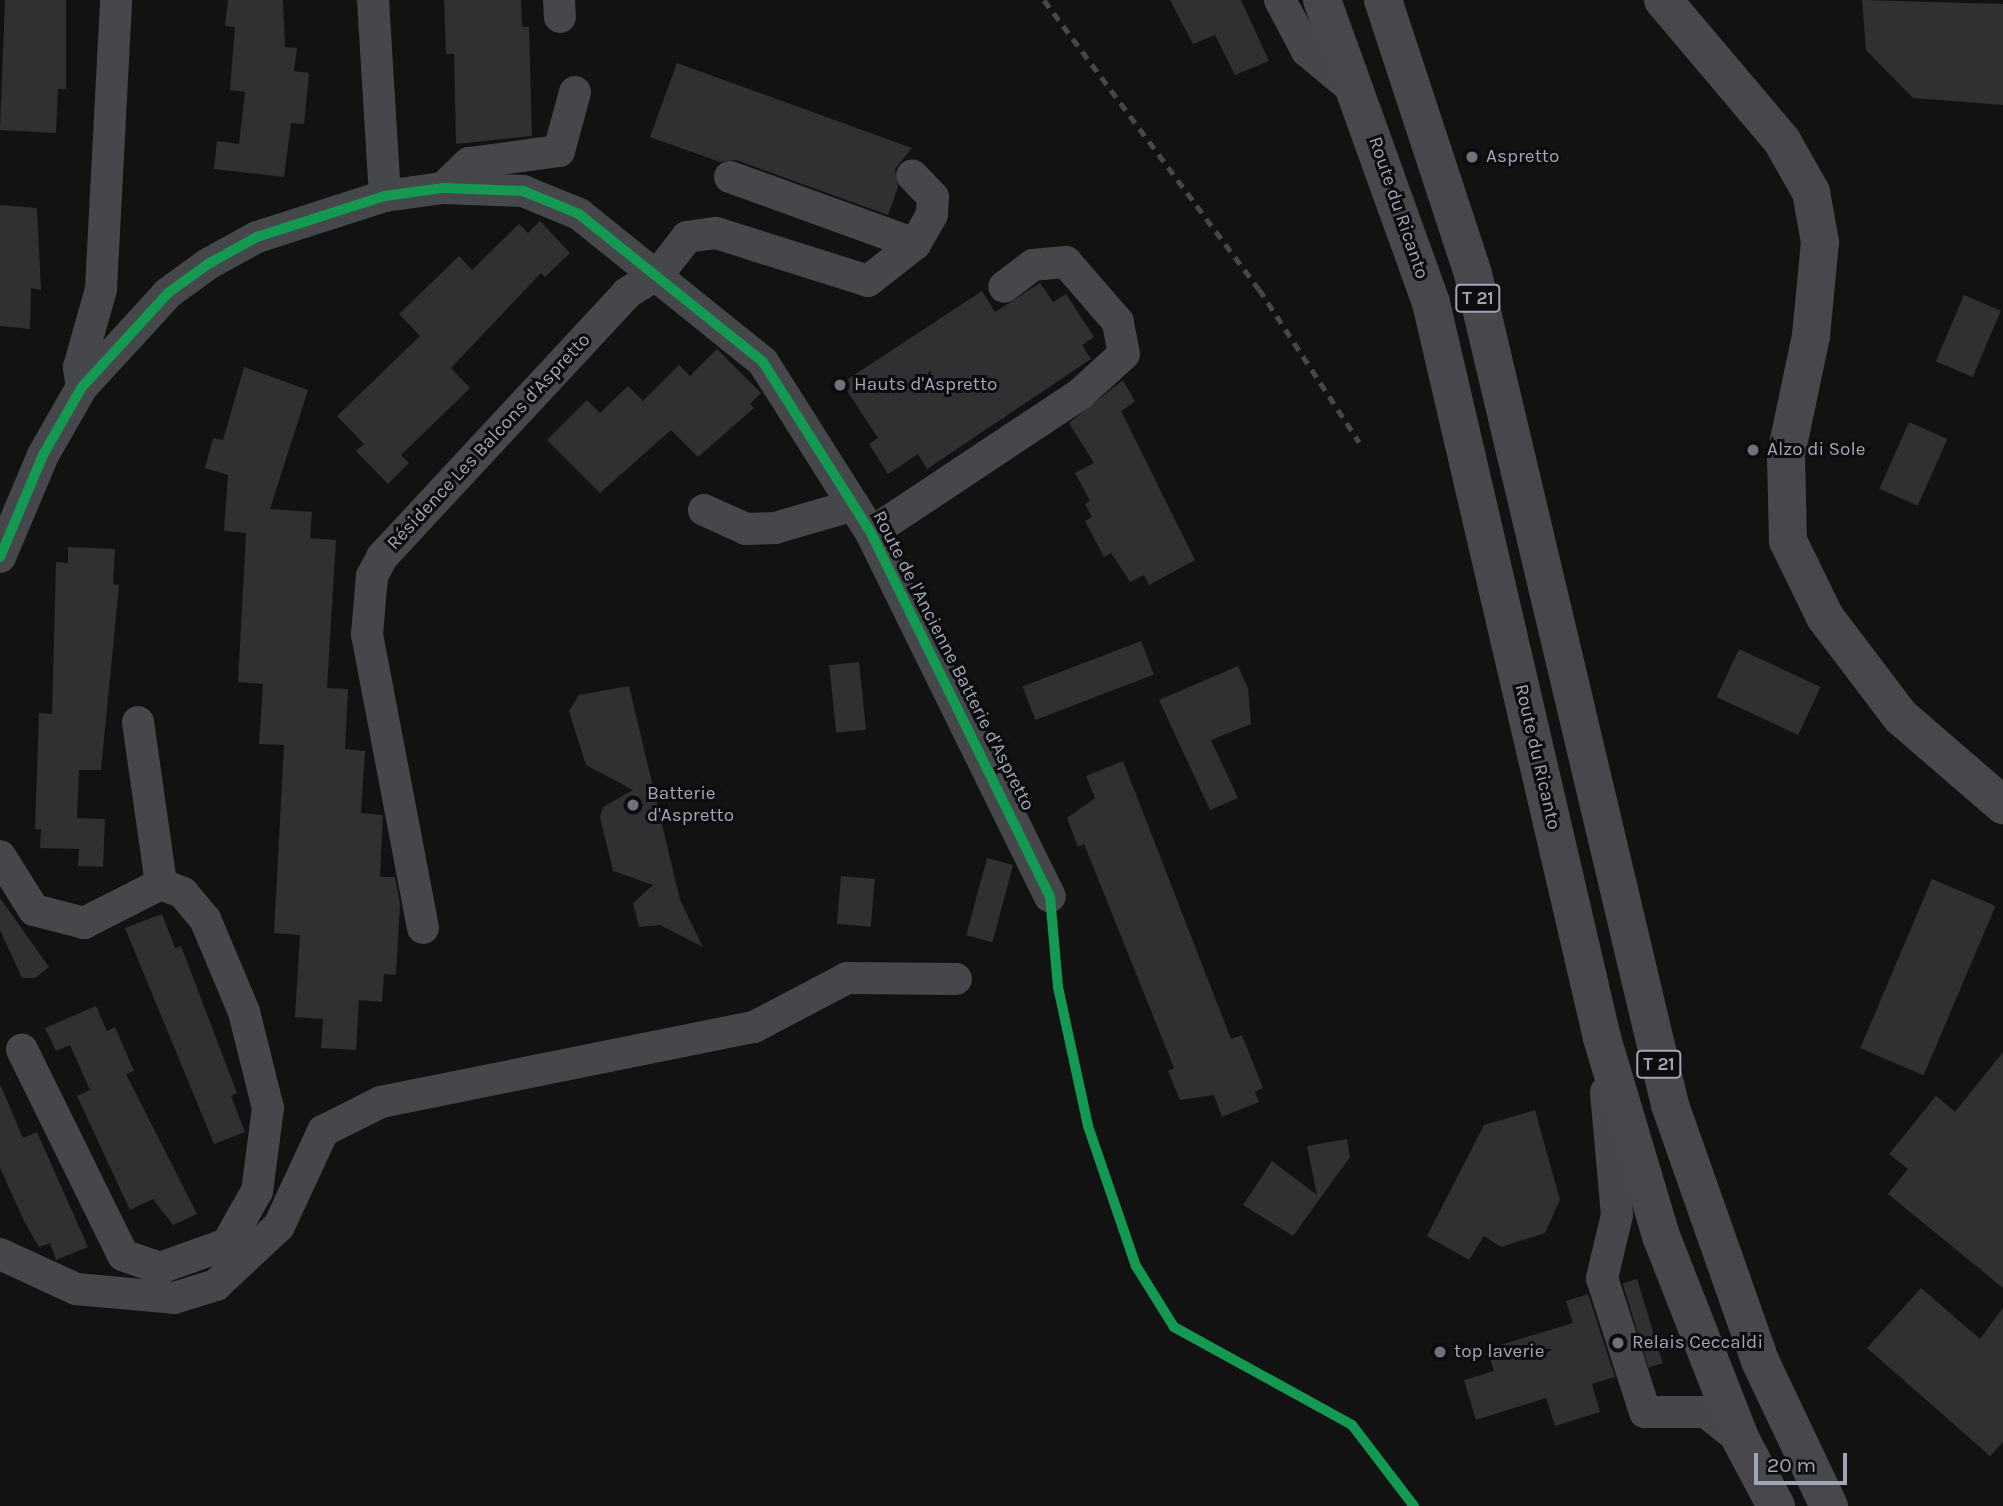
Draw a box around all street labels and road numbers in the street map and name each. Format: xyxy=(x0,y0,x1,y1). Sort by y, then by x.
street label: Route du Ricanto xyxy=(1363,134,1433,282)
road number: T 21 xyxy=(1455,284,1501,312)
street label: Résidence Les Balcons d'Aspretto xyxy=(383,329,595,555)
street label: Route de l'Ancienne Batterie d'Aspretto xyxy=(867,507,1039,815)
street label: Route du Ricanto xyxy=(1509,682,1565,832)
road number: T 21 xyxy=(1636,1050,1682,1078)

